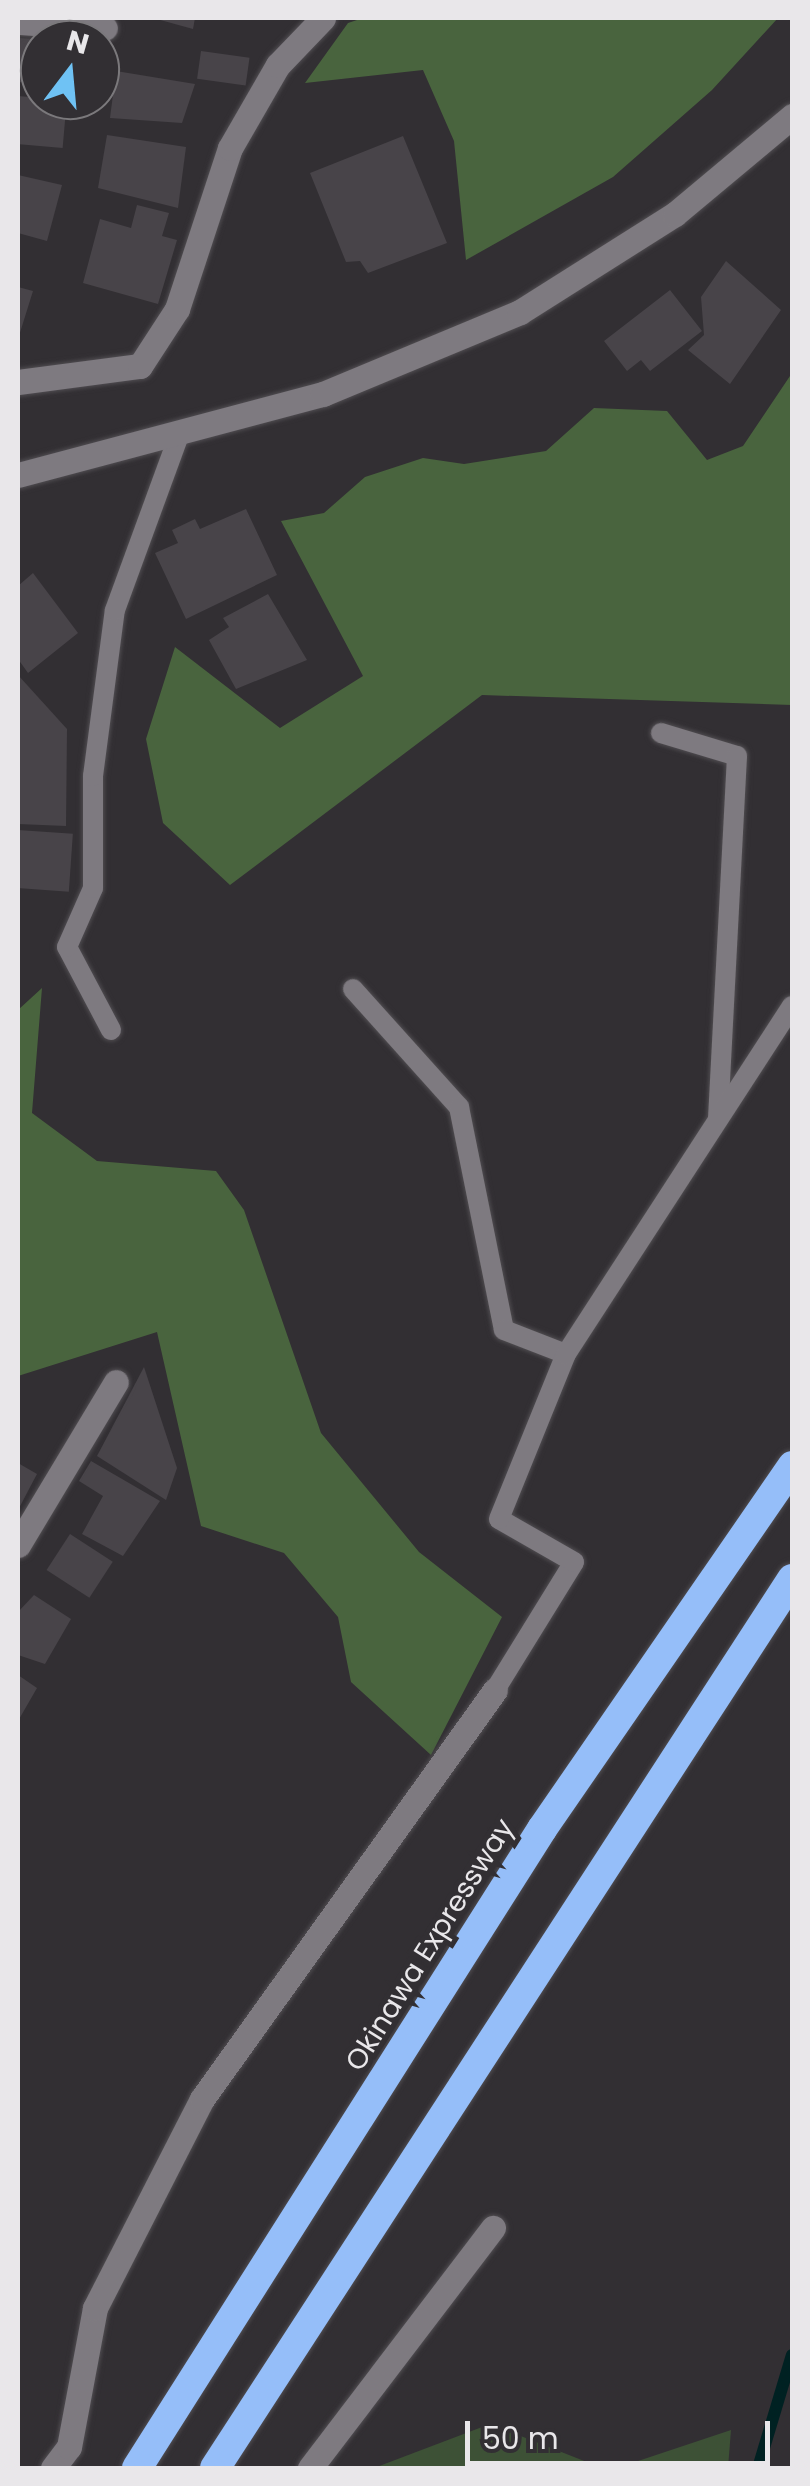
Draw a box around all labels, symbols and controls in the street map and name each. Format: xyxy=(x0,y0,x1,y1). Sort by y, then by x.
north arrow xyxy=(20,20,120,120)
text: N xyxy=(62,21,93,64)
street label: Okinawa Expressway xyxy=(339,1813,521,2077)
scale bar xyxy=(470,2401,775,2463)
text: 50 m xyxy=(482,2417,559,2460)

